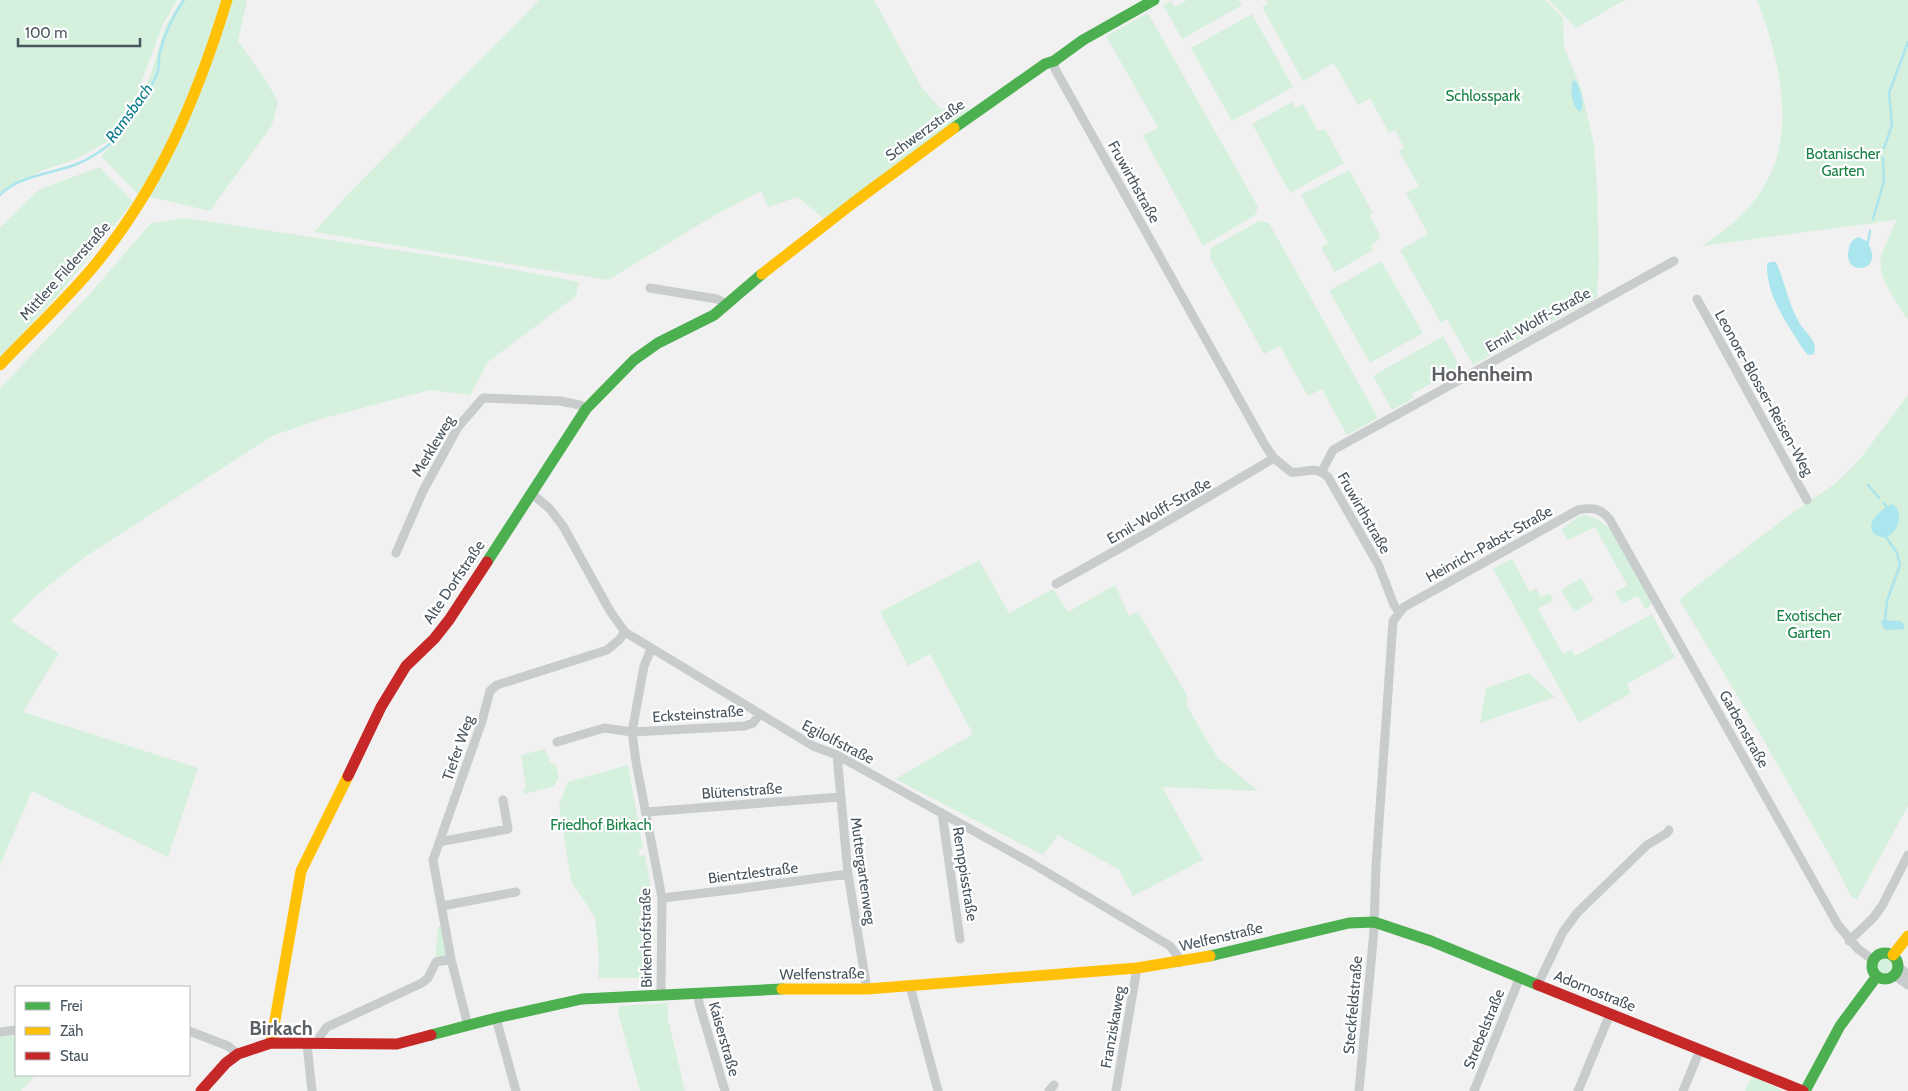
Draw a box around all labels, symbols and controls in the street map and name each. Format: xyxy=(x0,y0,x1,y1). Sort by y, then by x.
scale bar xyxy=(18,15,140,47)
text: 100 m xyxy=(25,24,67,42)
water label: Ramsbach xyxy=(101,80,157,146)
park label: Schlosspark xyxy=(1446,87,1521,105)
street label: Schwerzstraße xyxy=(882,95,968,165)
street label: Fruwirthstraße xyxy=(1104,138,1164,226)
park label: Botanischer Garten xyxy=(1806,145,1880,180)
street label: Mittlere Filderstraße xyxy=(16,218,114,324)
street label: Emil-Wolff-Straße xyxy=(1482,284,1594,356)
street label: Leonore-Blosser-Reisen-Weg xyxy=(1711,307,1817,480)
district label: Hohenheim xyxy=(1431,362,1533,386)
street label: Merkleweg xyxy=(408,412,459,480)
street label: Fruwirthstraße xyxy=(1333,469,1395,557)
street label: Emil-Wolff-Straße xyxy=(1104,474,1214,548)
street label: Heinrich-Pabst-Straße xyxy=(1423,502,1556,586)
street label: Alte Dorfstraße xyxy=(419,537,489,627)
park label: Exotischer Garten xyxy=(1776,607,1842,642)
street label: Garbenstraße xyxy=(1715,687,1773,771)
street label: Ecksteinstraße xyxy=(652,702,745,726)
street label: Tiefer Weg xyxy=(438,712,478,783)
street label: Egilolfstraße xyxy=(799,716,877,768)
street label: Blütenstraße xyxy=(701,779,783,803)
park label: Friedhof Birkach xyxy=(550,816,652,834)
street label: Muttergartenweg xyxy=(847,816,880,927)
street label: Remppisstraße xyxy=(949,826,981,923)
street label: Bientzlestraße xyxy=(707,859,799,887)
street label: Birkenhofstraße xyxy=(636,888,656,988)
street label: Welfenstraße xyxy=(1178,919,1265,955)
street label: Steckfeldstraße xyxy=(1340,955,1366,1055)
street label: Welfenstraße xyxy=(779,964,865,984)
street label: Adornostraße xyxy=(1552,966,1639,1016)
street label: Franziskaweg xyxy=(1097,984,1129,1070)
legend xyxy=(15,986,190,1076)
street label: Strebelstraße xyxy=(1460,986,1508,1072)
text: Frei xyxy=(60,997,83,1015)
street label: Kaiserstraße xyxy=(705,1000,743,1079)
district label: Birkach xyxy=(249,1016,313,1040)
text: Zäh xyxy=(60,1022,83,1040)
text: Stau xyxy=(60,1047,89,1065)

